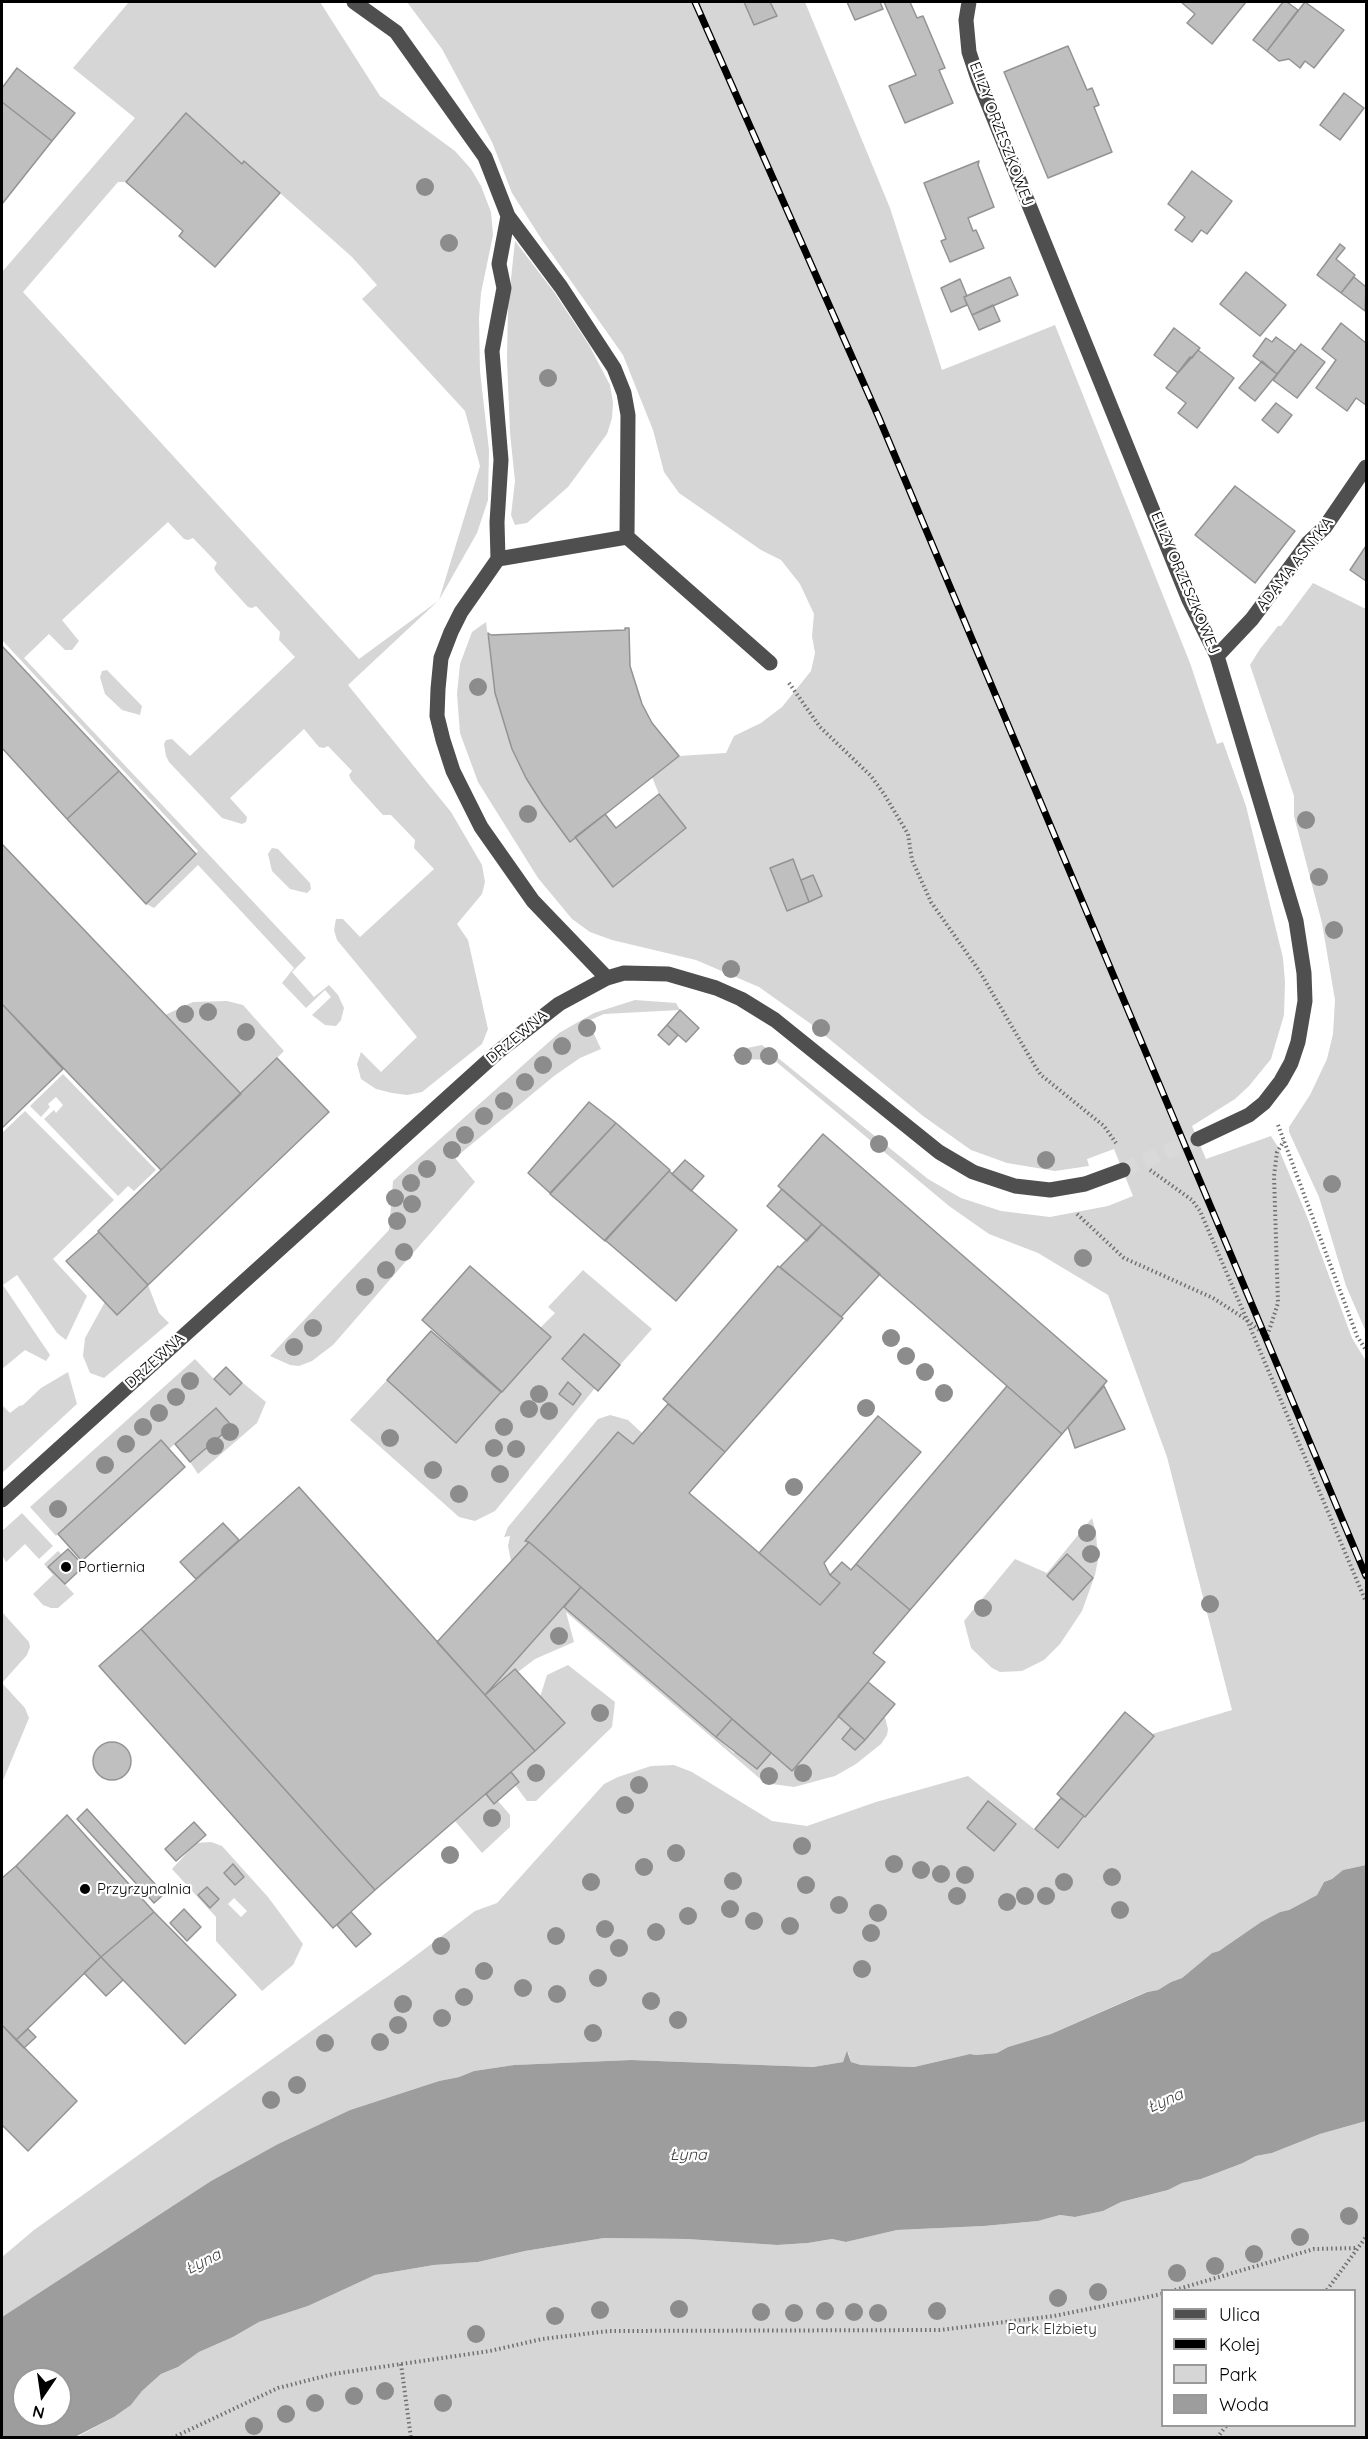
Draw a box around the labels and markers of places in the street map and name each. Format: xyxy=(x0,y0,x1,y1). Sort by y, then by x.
place label: Portiernia xyxy=(78,1558,145,1576)
marker: Portiernia xyxy=(59,1560,73,1574)
place label: Przyrzynalnia xyxy=(97,1880,191,1898)
marker: Przyrzynalnia xyxy=(78,1882,92,1896)

